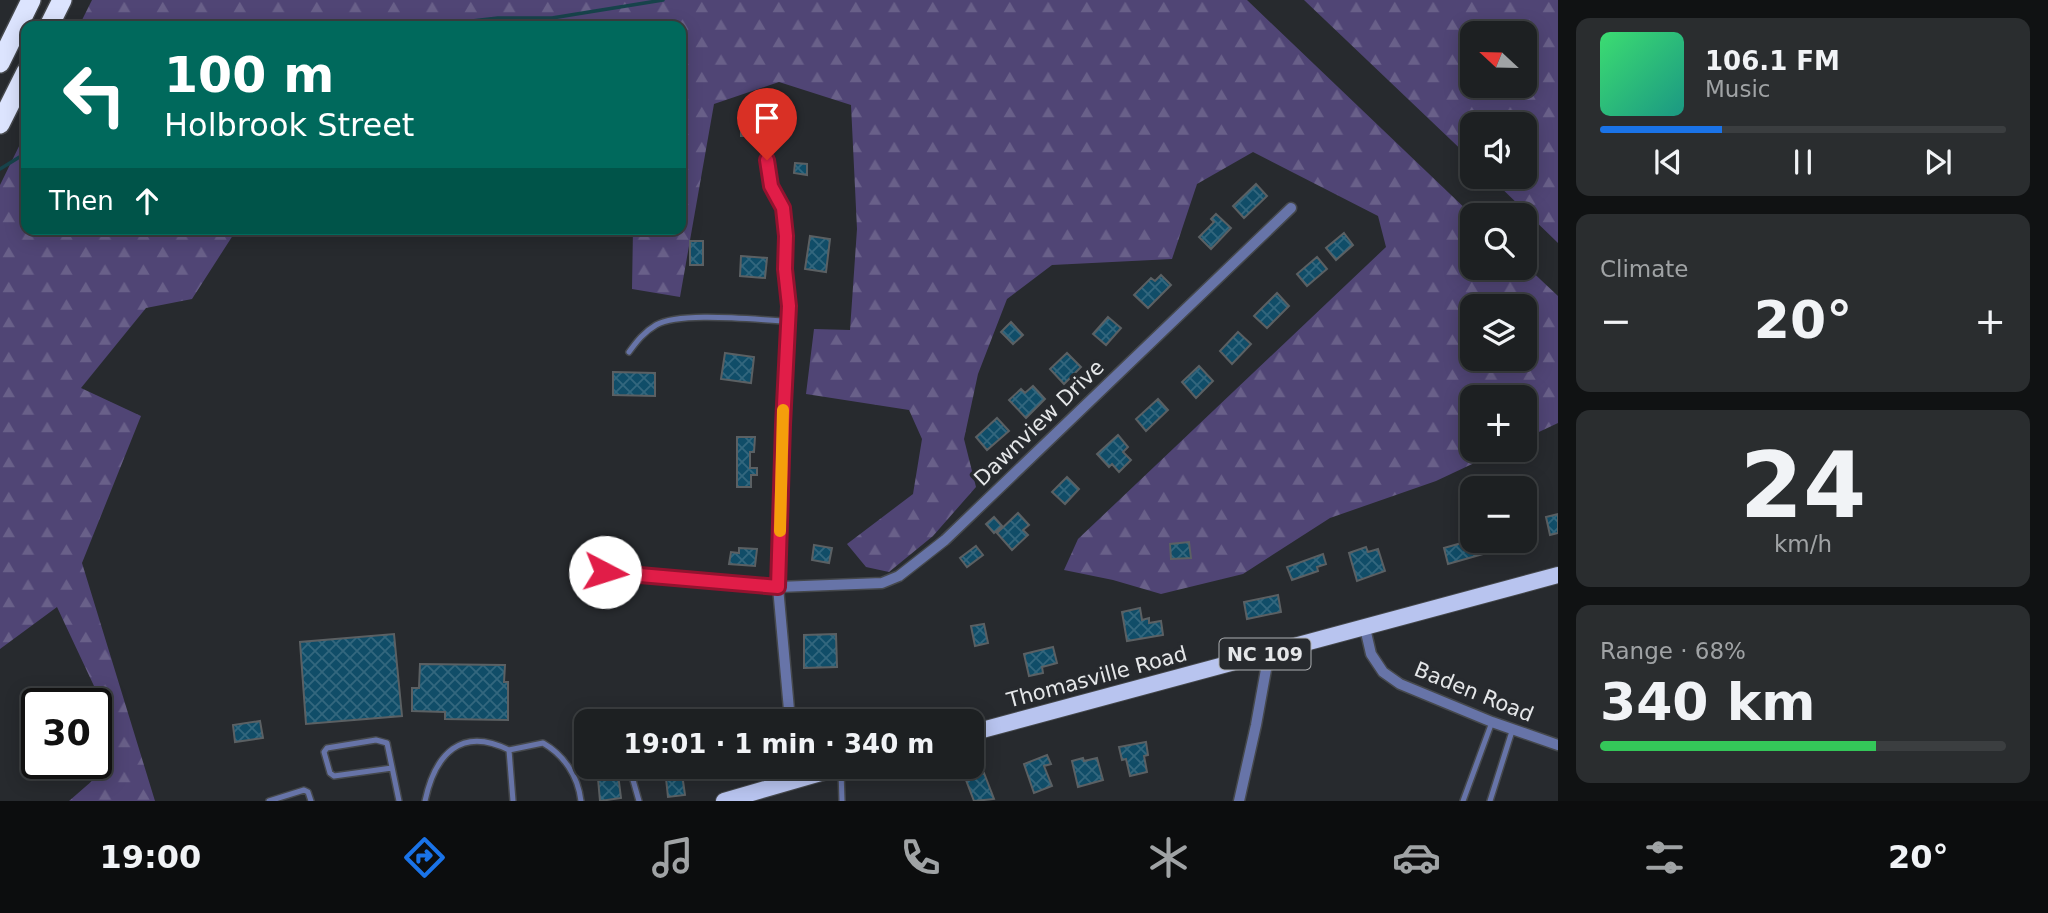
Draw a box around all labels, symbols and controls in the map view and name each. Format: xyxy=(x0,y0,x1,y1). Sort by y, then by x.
north arrow xyxy=(1460,21,1536,98)
map controls xyxy=(1460,21,1537,553)
text: 106.1 FM xyxy=(1705,46,1840,76)
text: 100 m xyxy=(164,47,334,104)
icon: left xyxy=(49,49,140,140)
text: Music xyxy=(1705,76,1770,102)
pin xyxy=(737,88,797,160)
icon: arrive xyxy=(748,99,786,137)
text: Holbrook Street xyxy=(164,106,414,144)
button: sound xyxy=(1460,112,1537,189)
icon: previous xyxy=(1649,143,1687,181)
icon: pause xyxy=(1784,143,1822,181)
icon: next xyxy=(1919,143,1957,181)
icon: ahead xyxy=(128,182,166,220)
text: Then xyxy=(49,186,114,216)
button: search xyxy=(1460,203,1537,280)
text: Climate xyxy=(1600,256,1689,282)
text: 20° xyxy=(1754,290,1852,350)
button: layers xyxy=(1460,294,1537,371)
text: − xyxy=(1600,299,1632,343)
text: + xyxy=(1974,299,2006,343)
street label: Dawnview Drive xyxy=(969,355,1109,491)
button: + xyxy=(1460,385,1537,462)
text: 24 xyxy=(1740,433,1866,538)
button: − xyxy=(1460,476,1537,553)
text: km/h xyxy=(1774,531,1832,557)
position arrow xyxy=(568,535,642,609)
road number: NC 109 xyxy=(1220,638,1310,670)
text: Range · 68% xyxy=(1600,638,1746,664)
street label: Thomasville Road xyxy=(1003,641,1190,713)
street label: Baden Road xyxy=(1411,657,1537,727)
text: 340 km xyxy=(1600,672,1815,732)
speed limit sign: 30 xyxy=(21,688,112,779)
text: 19:01 · 1 min · 340 m xyxy=(624,729,934,759)
icon: directions xyxy=(400,833,449,882)
icon: music xyxy=(648,833,697,882)
icon: phone xyxy=(896,833,945,882)
icon: climate xyxy=(1144,833,1193,882)
icon: car xyxy=(1392,833,1441,882)
icon: filters xyxy=(1640,833,1689,882)
text: 19:00 xyxy=(99,838,201,876)
text: 20° xyxy=(1888,838,1948,876)

